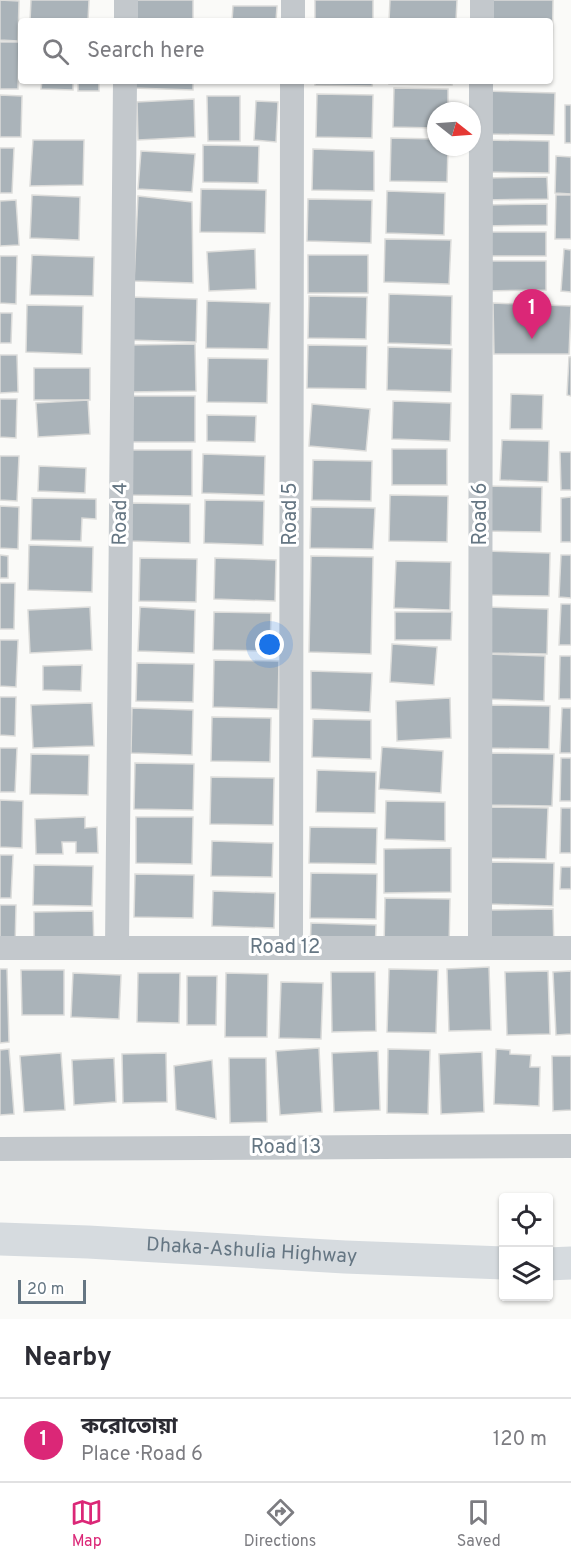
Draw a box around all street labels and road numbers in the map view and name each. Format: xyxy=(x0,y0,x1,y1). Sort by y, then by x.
street label: Road 4 xyxy=(107,482,135,546)
street label: Road 5 xyxy=(278,482,304,546)
street label: Road 6 xyxy=(468,483,494,545)
street label: Road 12 xyxy=(250,935,320,961)
street label: Road 13 xyxy=(251,1135,321,1161)
street label: Dhaka-Ashulia Highway xyxy=(145,1232,358,1270)

